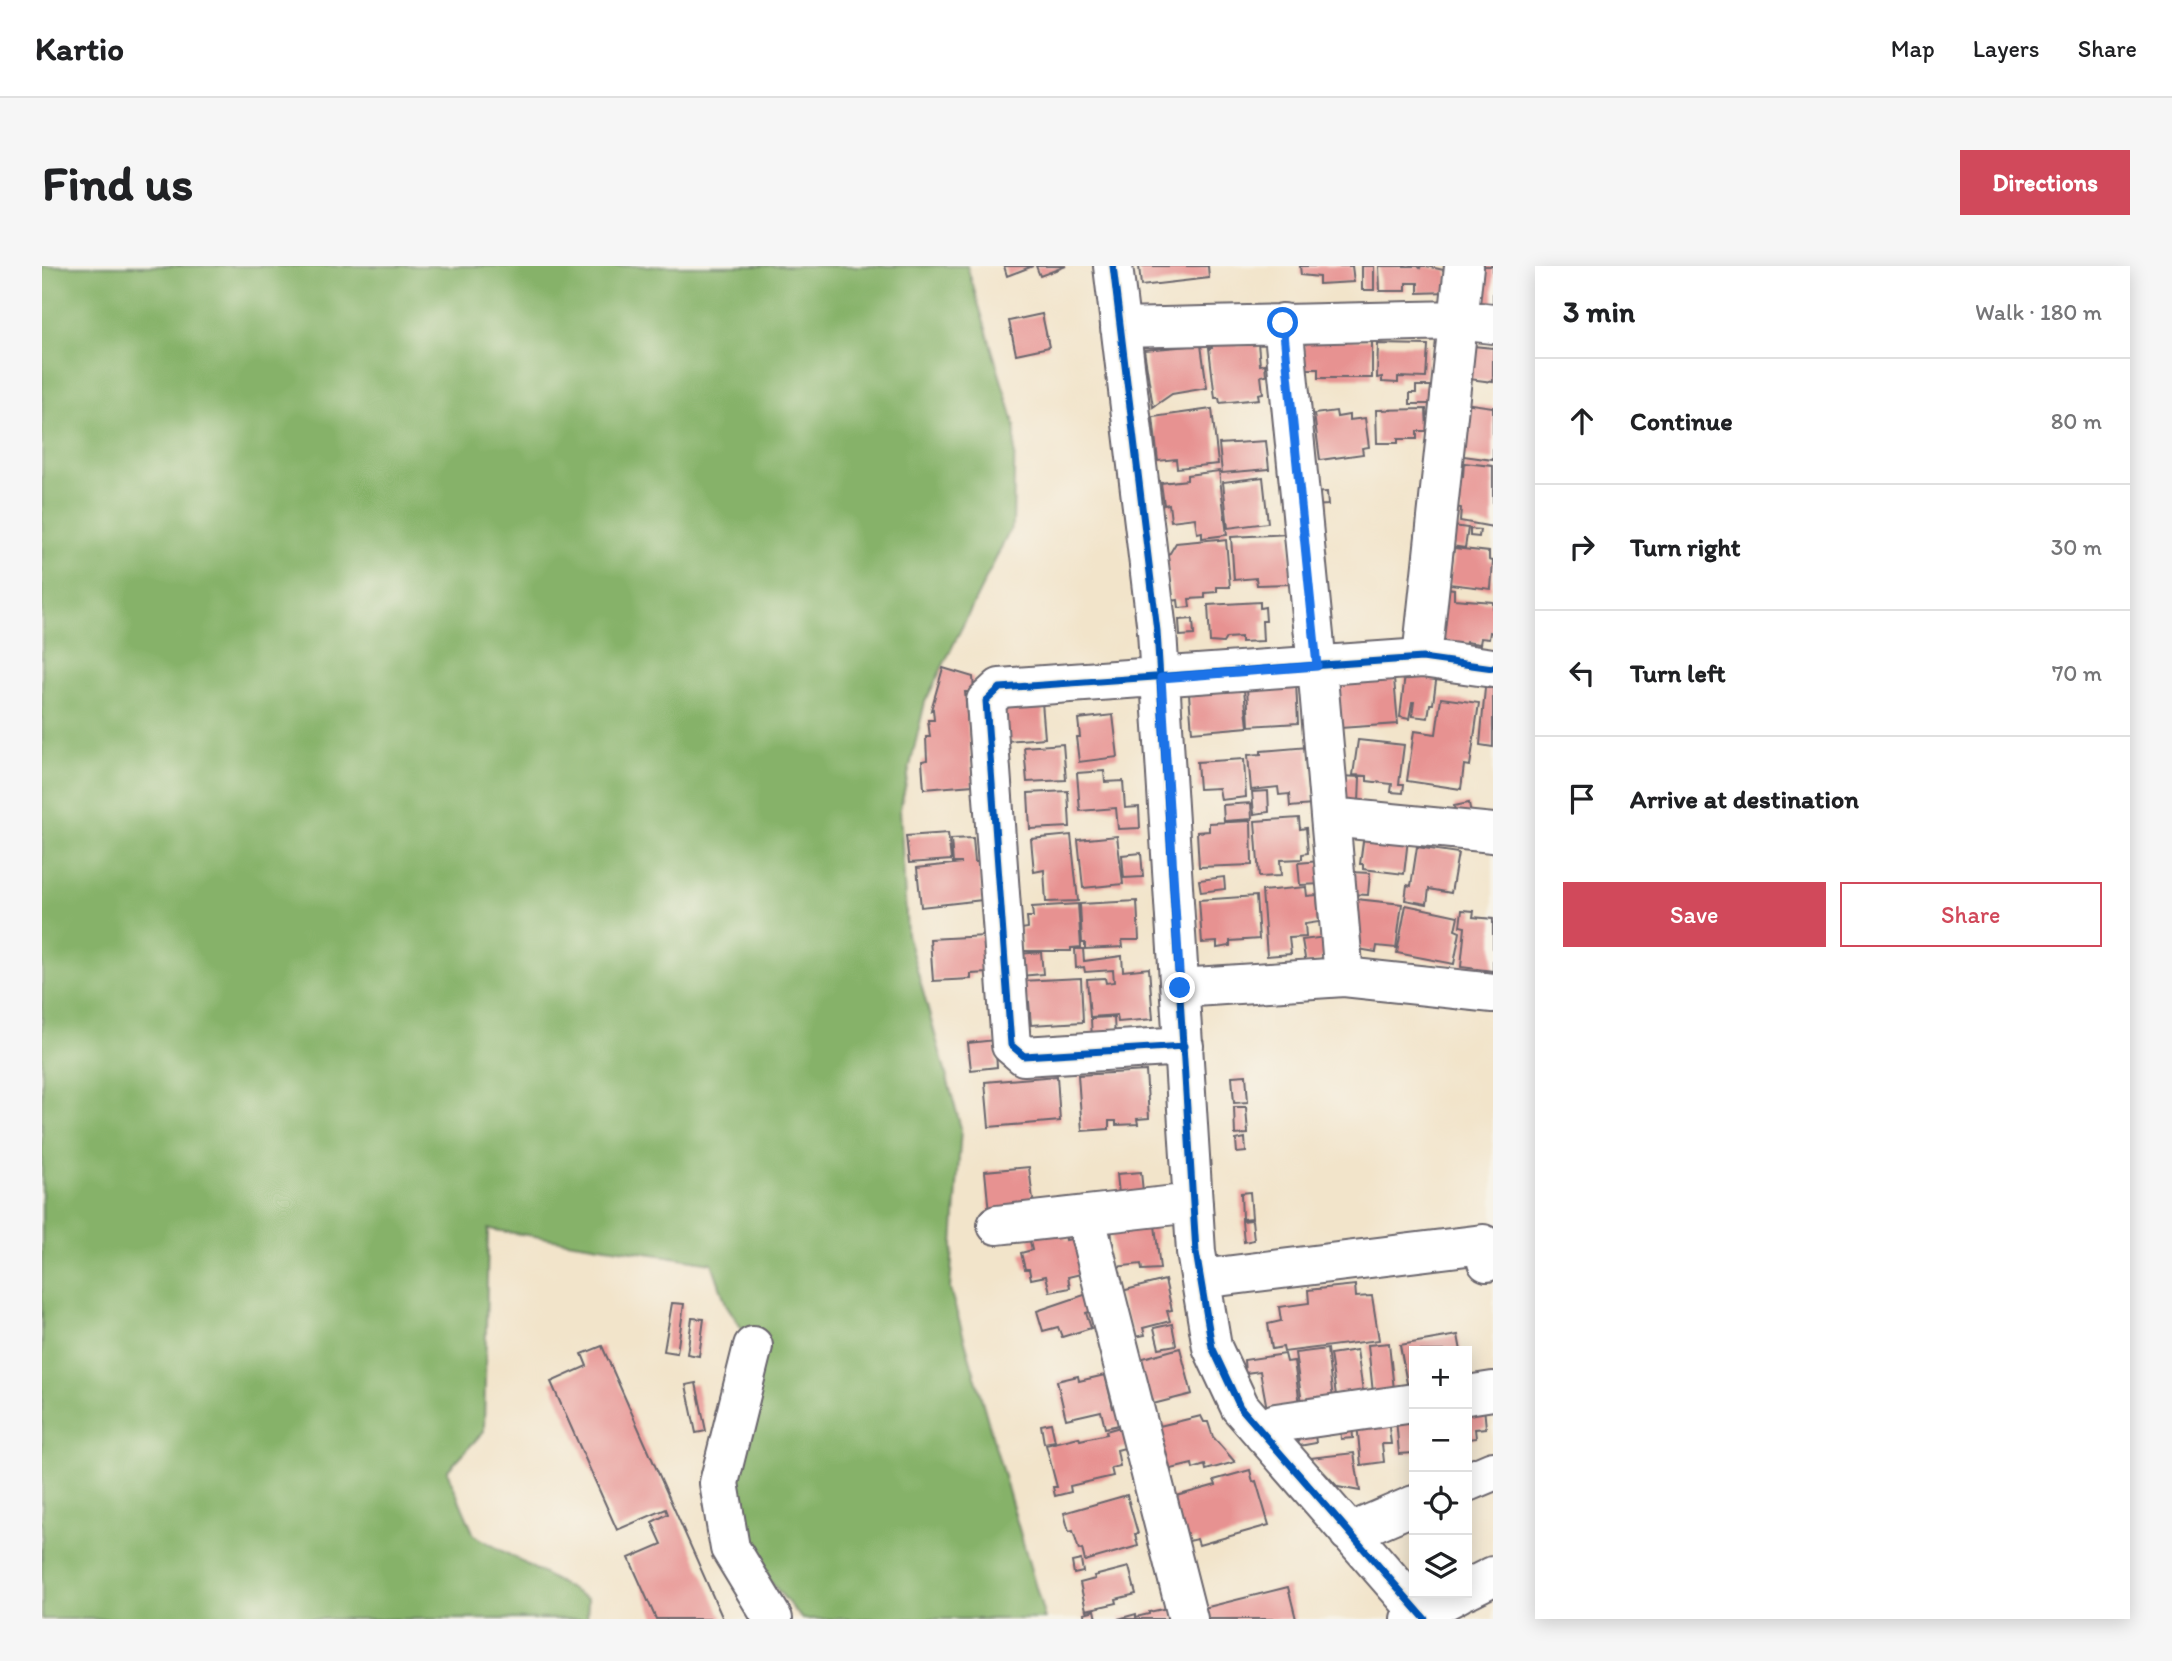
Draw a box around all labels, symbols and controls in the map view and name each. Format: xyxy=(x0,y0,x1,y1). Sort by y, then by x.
text: Kartio xyxy=(35,29,124,68)
text: Map xyxy=(1891,34,1935,63)
text: Layers xyxy=(1973,34,2040,63)
text: Share xyxy=(2078,34,2137,63)
button: Directions xyxy=(1960,150,2130,215)
text: Find us xyxy=(42,153,193,212)
text: 3 min xyxy=(1563,293,1635,330)
text: Walk · 180 m xyxy=(1975,298,2102,326)
route start xyxy=(1267,307,1298,338)
icon: ahead xyxy=(1563,402,1601,440)
text: Continue xyxy=(1630,405,1733,437)
text: 80 m xyxy=(2051,407,2102,435)
icon: right xyxy=(1563,528,1601,566)
text: Turn right xyxy=(1630,531,1741,563)
text: 30 m xyxy=(2051,533,2102,561)
icon: left xyxy=(1563,654,1601,692)
text: Turn left xyxy=(1630,657,1726,689)
text: 70 m xyxy=(2052,659,2102,687)
icon: arrive xyxy=(1563,780,1601,818)
text: Arrive at destination xyxy=(1630,783,1859,815)
button: Save xyxy=(1563,882,1826,947)
button: Share xyxy=(1840,882,2102,947)
route end xyxy=(1164,972,1195,1003)
map controls xyxy=(1409,1346,1472,1598)
button: + xyxy=(1409,1346,1472,1409)
button: − xyxy=(1409,1409,1472,1472)
button: locate xyxy=(1409,1472,1472,1535)
button: layers xyxy=(1409,1535,1472,1598)

